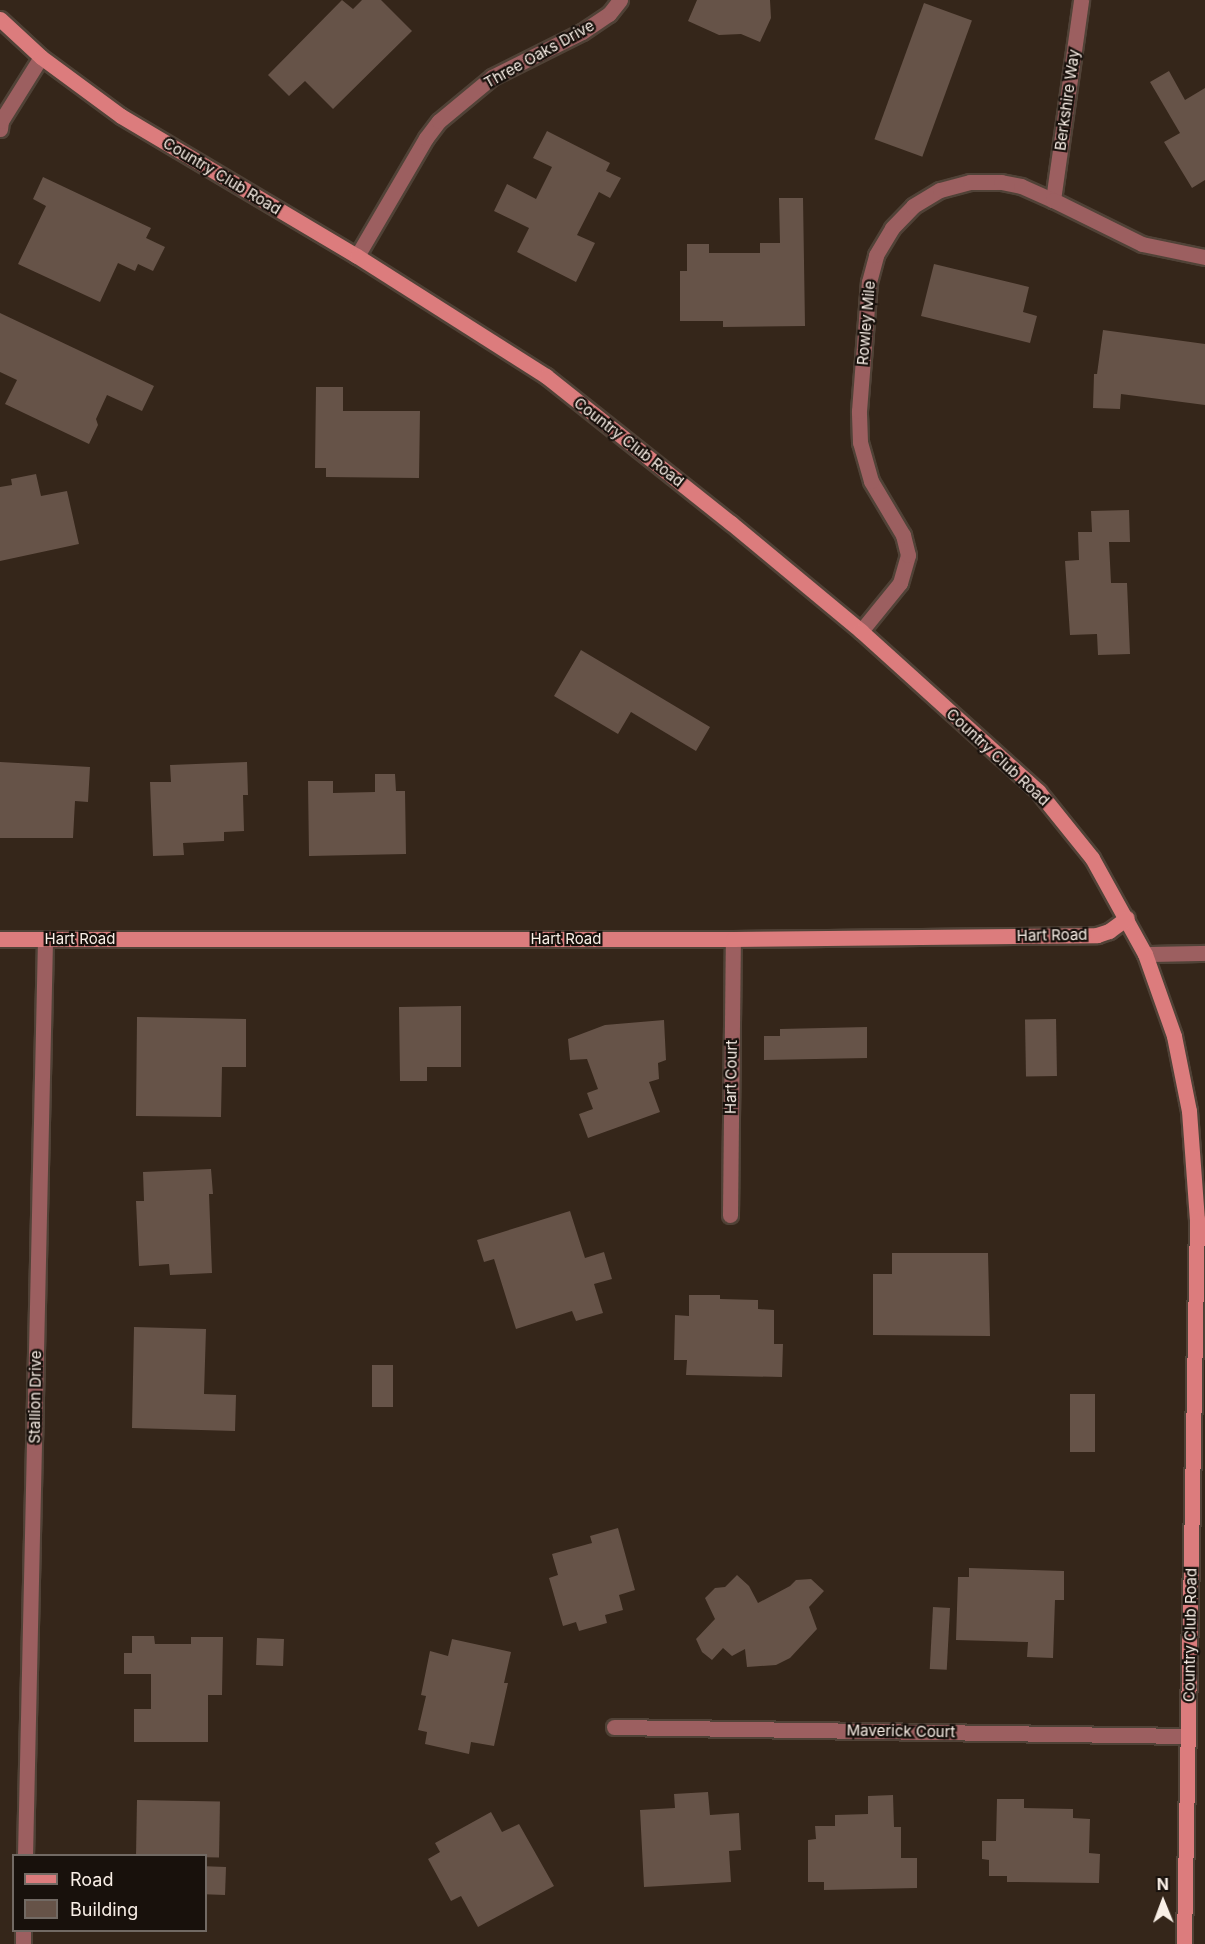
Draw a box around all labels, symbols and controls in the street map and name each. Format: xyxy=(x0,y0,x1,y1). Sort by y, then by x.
street label: Three Oaks Drive xyxy=(481,16,597,92)
street label: Berkshire Way xyxy=(1051,48,1083,152)
street label: Country Club Road xyxy=(160,134,284,218)
street label: Rowley Mile xyxy=(853,280,879,366)
street label: Country Club Road xyxy=(571,394,687,490)
street label: Country Club Road xyxy=(943,705,1053,809)
street label: Hart Road xyxy=(1016,925,1088,945)
street label: Hart Road xyxy=(45,930,115,948)
street label: Hart Road xyxy=(531,930,601,948)
street label: Hart Court xyxy=(721,1040,741,1114)
street label: Stallion Drive xyxy=(25,1350,45,1444)
street label: Country Club Road xyxy=(1180,1568,1200,1702)
street label: Maverick Court xyxy=(846,1721,956,1741)
legend xyxy=(12,1854,207,1932)
text: Road xyxy=(70,1869,113,1890)
north arrow xyxy=(1133,1872,1193,1932)
text: N xyxy=(1156,1874,1169,1894)
text: Building xyxy=(70,1899,138,1920)

